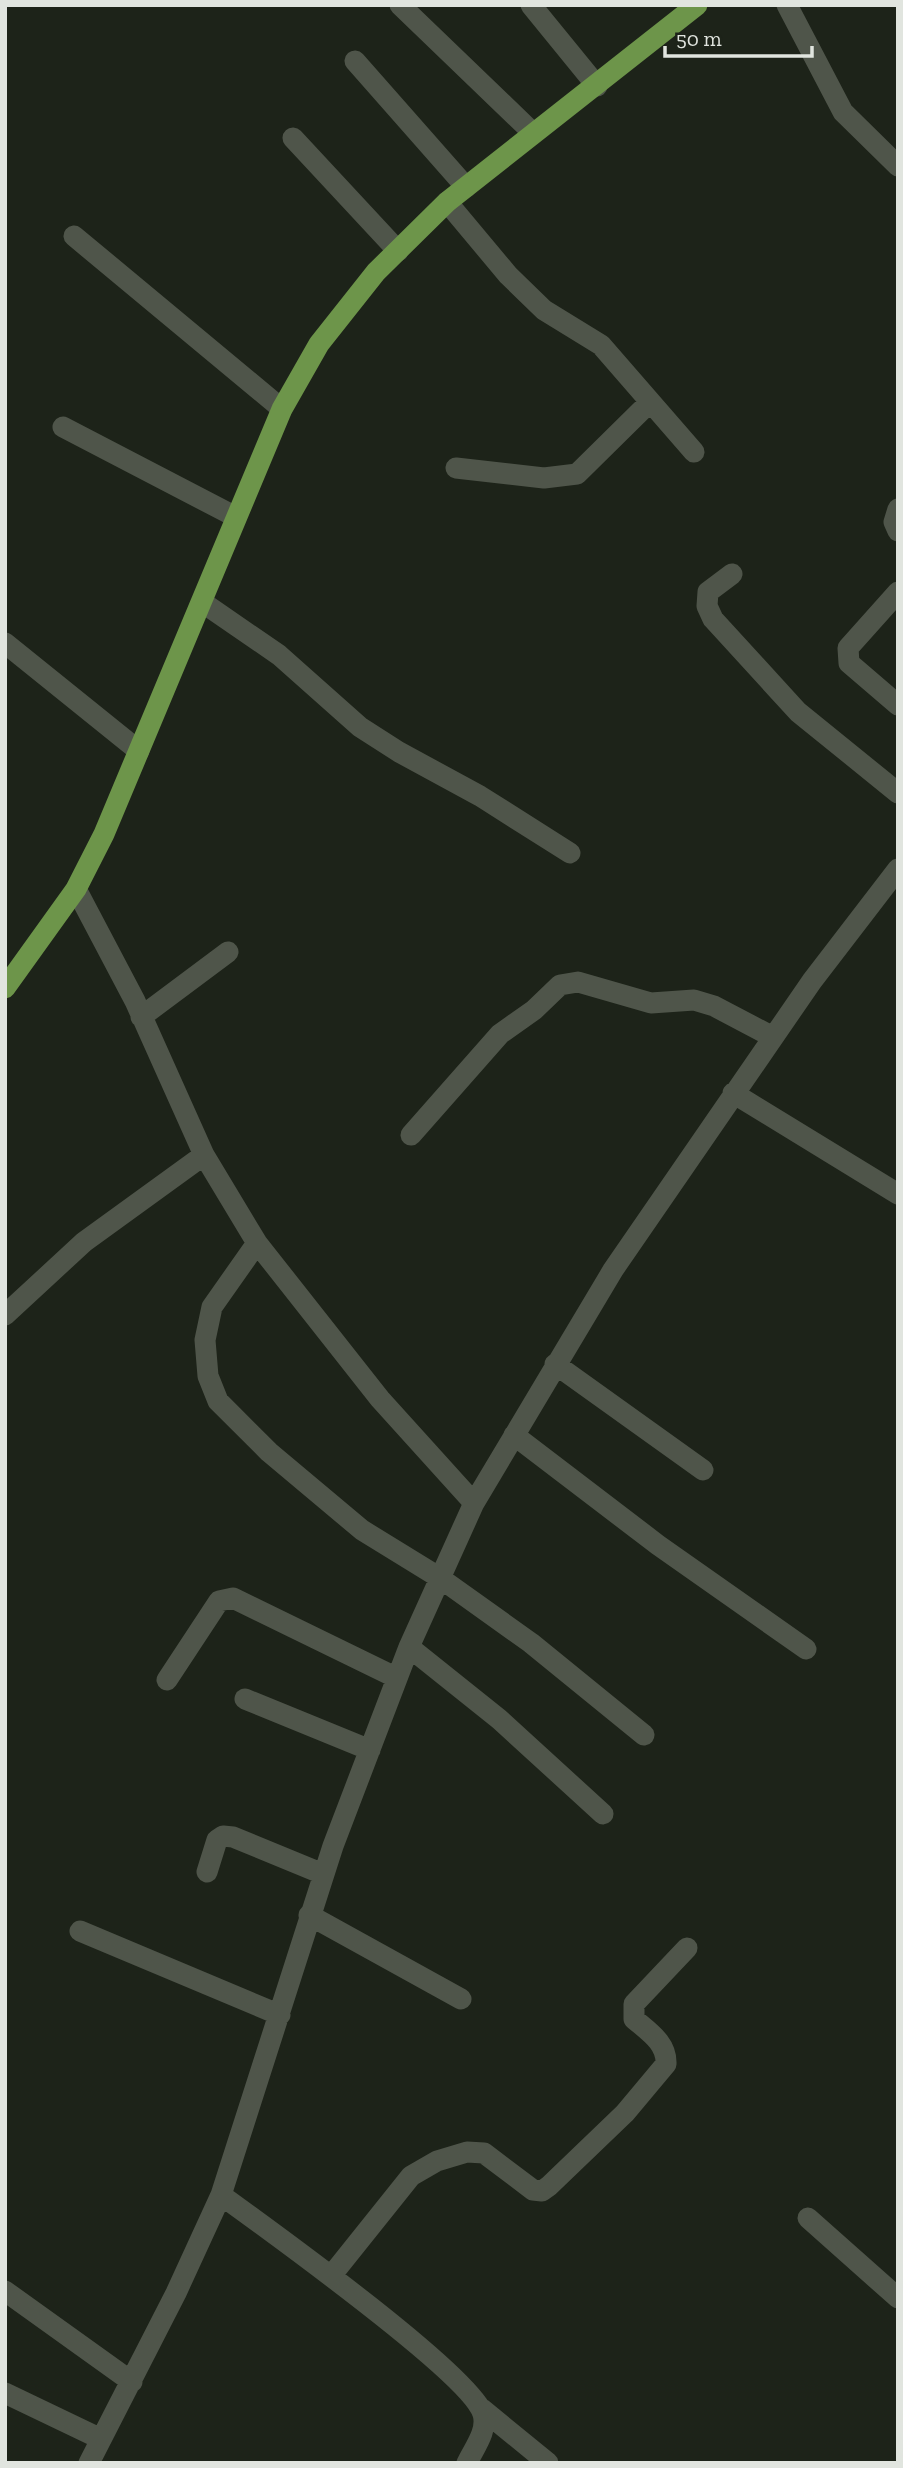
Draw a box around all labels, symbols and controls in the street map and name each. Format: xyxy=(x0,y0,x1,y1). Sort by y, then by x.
scale bar xyxy=(665,14,812,58)
text: 50 m xyxy=(676,26,722,51)

